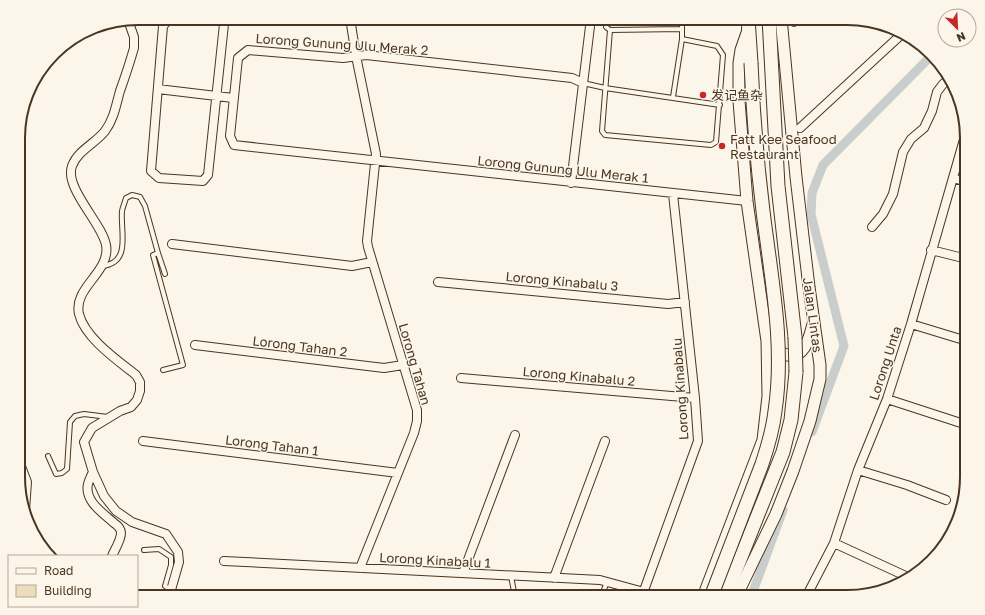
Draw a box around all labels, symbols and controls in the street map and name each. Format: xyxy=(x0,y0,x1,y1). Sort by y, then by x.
north arrow xyxy=(937,8,977,48)
street label: Lorong Gunung Ulu Merak 2 xyxy=(255,30,429,58)
text: N xyxy=(955,30,968,45)
place label: 发记鱼杂 xyxy=(711,87,763,103)
marker: 发记鱼杂 xyxy=(698,90,708,100)
place label: Fatt Kee Seafood Restaurant xyxy=(730,131,837,162)
marker: Fatt Kee Seafood Restaurant xyxy=(717,141,727,151)
street label: Lorong Gunung Ulu Merak 1 xyxy=(477,152,649,186)
street label: Lorong Kinabalu 3 xyxy=(505,268,619,294)
street label: Jalan Lintas xyxy=(800,276,826,354)
street label: Lorong Tahan xyxy=(396,321,434,407)
street label: Lorong Unta xyxy=(865,324,905,402)
street label: Lorong Tahan 2 xyxy=(252,332,348,360)
street label: Lorong Kinabalu xyxy=(668,337,692,441)
street label: Lorong Kinabalu 2 xyxy=(522,363,636,389)
street label: Lorong Tahan 1 xyxy=(224,431,320,459)
street label: Lorong Kinabalu 1 xyxy=(379,549,491,571)
legend xyxy=(8,555,138,607)
text: Road xyxy=(44,563,73,578)
text: Building xyxy=(44,583,92,598)

